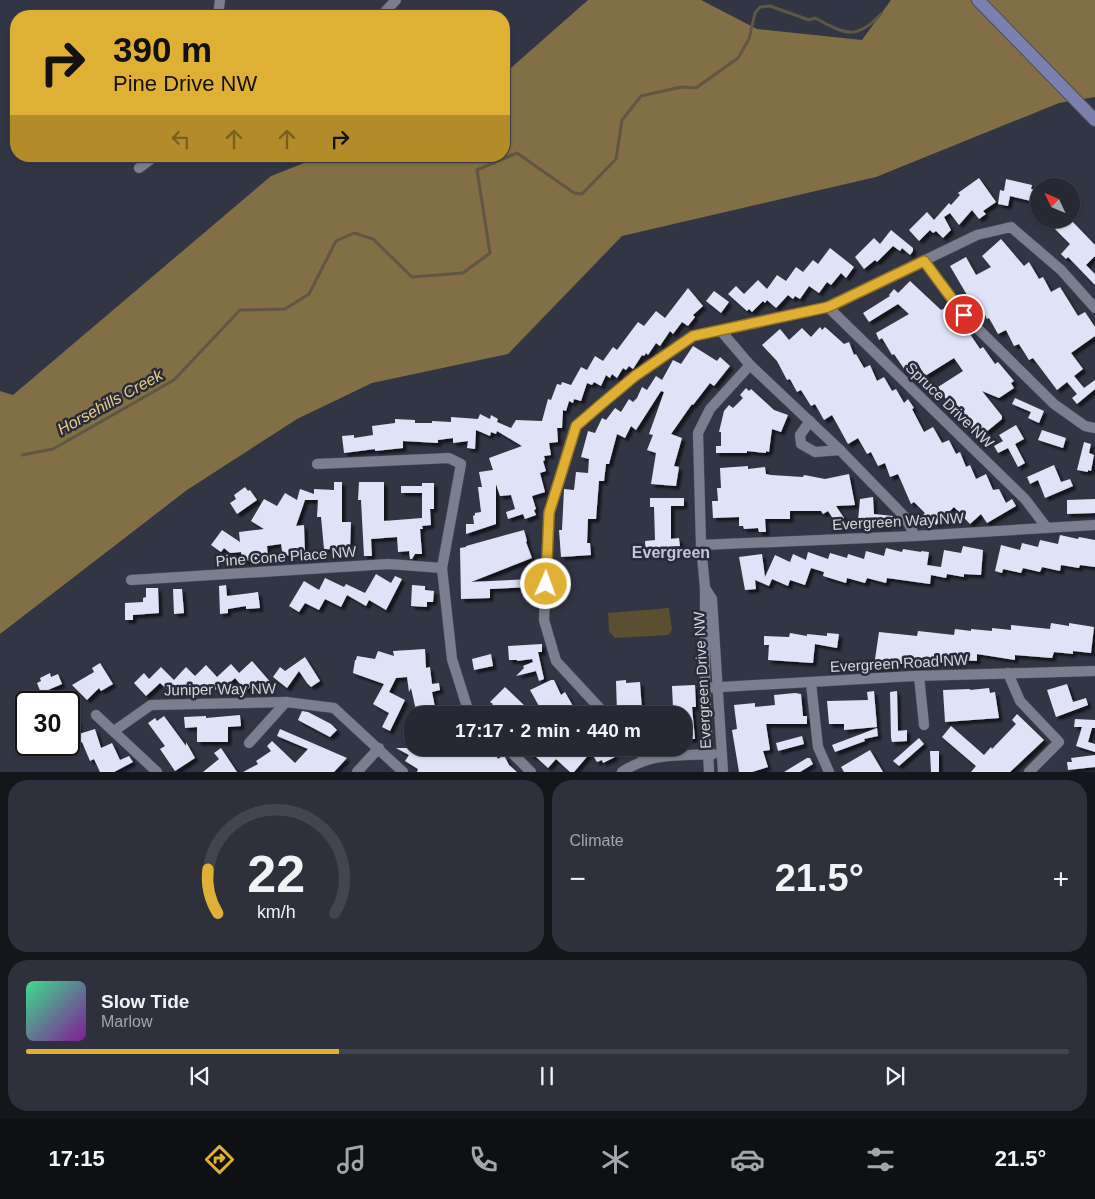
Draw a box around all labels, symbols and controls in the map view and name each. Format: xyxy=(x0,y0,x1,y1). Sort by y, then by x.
icon: right xyxy=(30,30,95,95)
text: 390 m xyxy=(113,30,212,69)
text: Pine Drive NW xyxy=(113,71,257,96)
icon: left xyxy=(167,125,195,153)
icon: ahead xyxy=(220,125,248,153)
icon: ahead xyxy=(273,125,301,153)
icon: right xyxy=(326,125,354,153)
north arrow xyxy=(1030,178,1080,228)
map controls xyxy=(1030,178,1080,228)
pin xyxy=(943,294,985,336)
icon: arrive xyxy=(950,301,978,329)
street label: Spruce Drive NW xyxy=(902,359,998,452)
water label: Horsehills Creek xyxy=(55,366,166,438)
street label: Evergreen Way NW xyxy=(832,509,965,533)
street label: Pine Cone Place NW xyxy=(215,543,358,569)
district label: Evergreen xyxy=(632,544,710,561)
position arrow xyxy=(519,557,571,609)
street label: Evergreen Drive NW xyxy=(690,610,714,749)
street label: Evergreen Road NW xyxy=(829,651,969,675)
street label: Juniper Way NW xyxy=(164,680,277,698)
speed limit sign: 30 xyxy=(15,691,80,756)
text: 17:17 · 2 min · 440 m xyxy=(455,720,641,741)
text: Climate xyxy=(570,832,624,849)
text: 22 xyxy=(247,845,305,903)
text: 21.5° xyxy=(775,857,864,899)
text: − xyxy=(570,863,586,894)
text: + xyxy=(1053,863,1069,894)
text: km/h xyxy=(256,902,295,922)
text: Slow Tide xyxy=(101,991,189,1012)
text: Marlow xyxy=(101,1013,153,1030)
icon: previous xyxy=(186,1062,214,1090)
icon: pause xyxy=(533,1062,561,1090)
icon: next xyxy=(881,1062,909,1090)
icon: directions xyxy=(202,1142,237,1177)
icon: music xyxy=(334,1142,369,1177)
icon: phone xyxy=(466,1142,501,1177)
icon: climate xyxy=(598,1142,633,1177)
icon: car xyxy=(730,1142,765,1177)
icon: filters xyxy=(863,1142,898,1177)
text: 17:15 xyxy=(49,1146,105,1171)
text: 21.5° xyxy=(995,1146,1046,1171)

